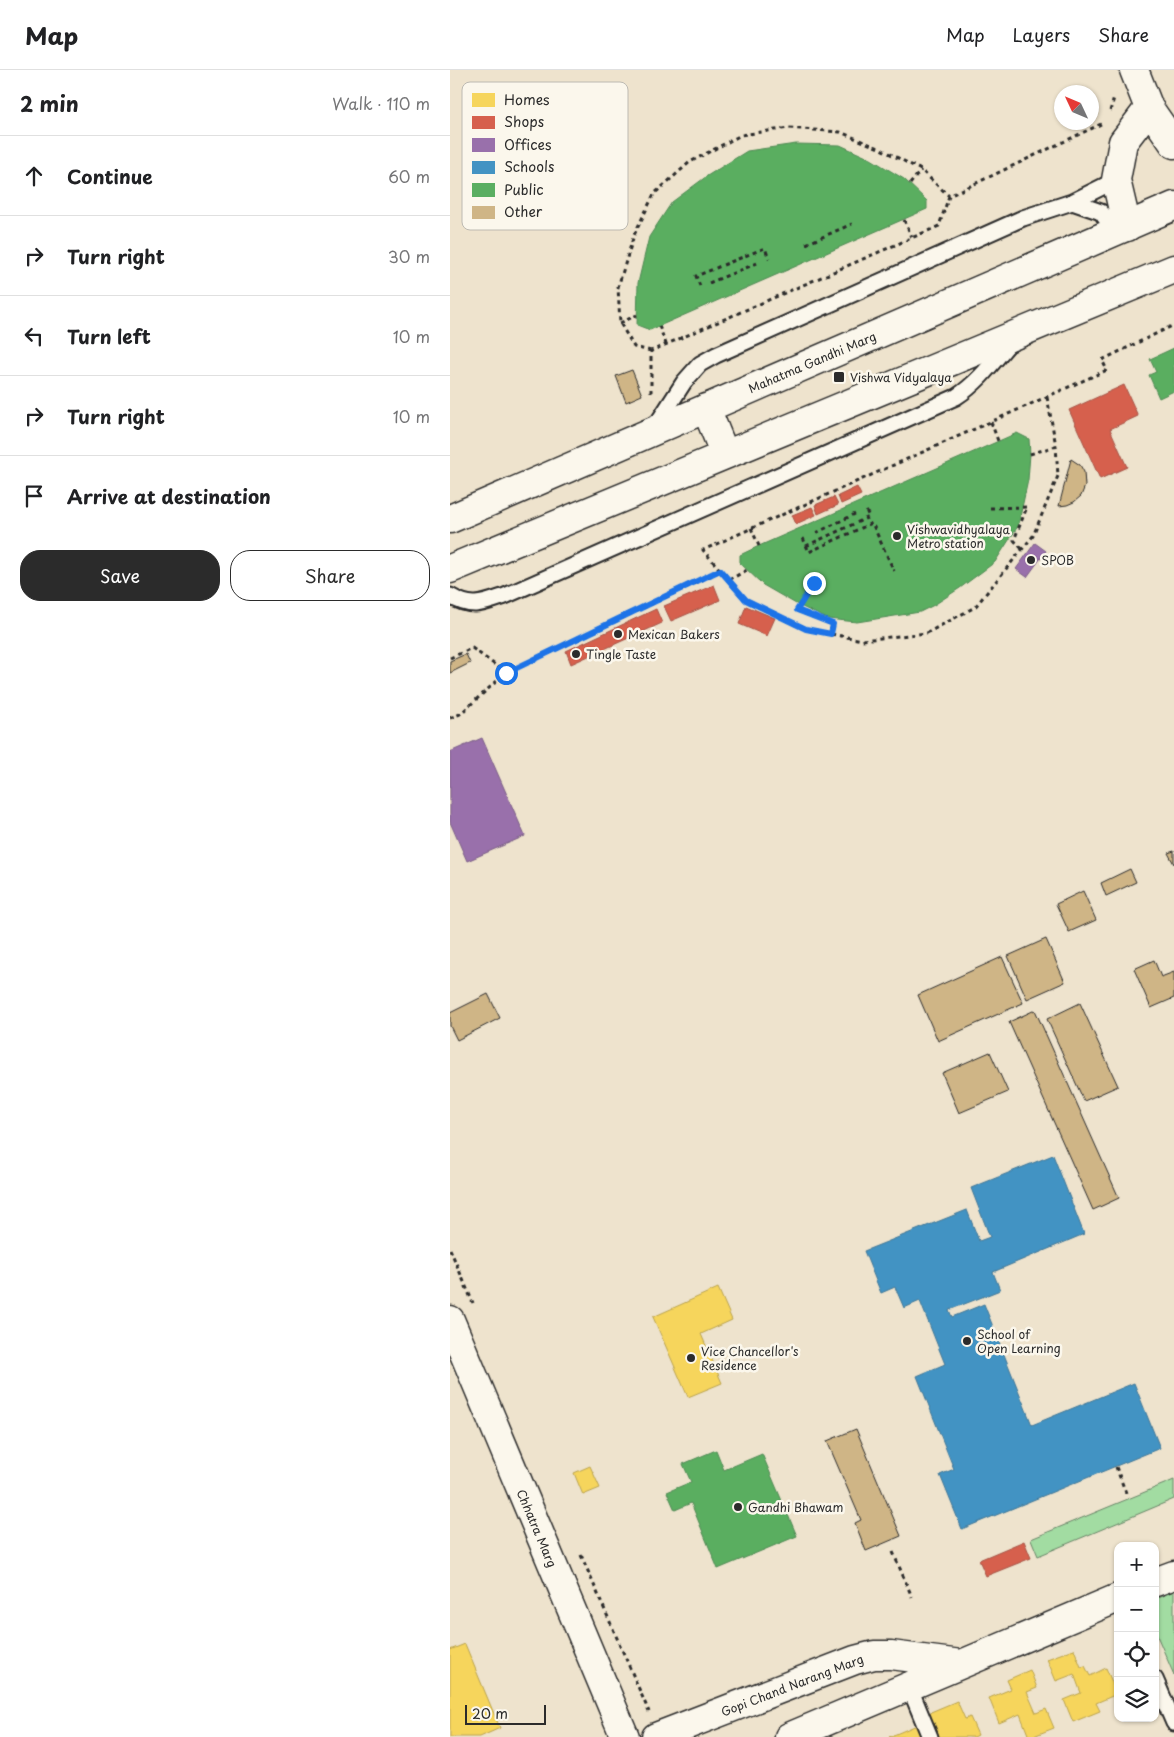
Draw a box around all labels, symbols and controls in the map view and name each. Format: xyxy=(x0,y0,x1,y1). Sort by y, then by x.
text: Map xyxy=(25,17,78,53)
text: Map xyxy=(946,21,985,48)
text: Layers xyxy=(1013,21,1070,48)
text: Share xyxy=(1098,21,1149,48)
legend xyxy=(462,82,628,230)
north arrow xyxy=(1054,85,1099,130)
text: 2 min xyxy=(20,87,79,119)
text: Homes xyxy=(504,89,550,110)
text: Walk · 110 m xyxy=(332,91,430,115)
text: Shops xyxy=(504,111,544,132)
text: Offices xyxy=(504,134,551,155)
text: Schools xyxy=(504,156,554,177)
icon: ahead xyxy=(20,162,48,190)
text: Continue xyxy=(67,162,153,190)
text: 60 m xyxy=(388,164,430,188)
text: Public xyxy=(504,179,544,200)
text: Other xyxy=(504,201,543,222)
icon: right xyxy=(20,242,48,270)
text: Turn right xyxy=(67,242,165,270)
text: 30 m xyxy=(388,244,430,268)
icon: left xyxy=(20,322,48,350)
text: Turn left xyxy=(67,322,151,350)
text: 10 m xyxy=(393,324,430,348)
street label: Mahatma Gandhi Marg xyxy=(745,327,879,397)
place label: Vishwa Vidyalaya xyxy=(850,368,952,386)
marker: Vishwa Vidyalaya xyxy=(832,370,846,384)
icon: right xyxy=(20,402,48,430)
text: Turn right xyxy=(67,402,165,430)
text: 10 m xyxy=(393,404,430,428)
icon: arrive xyxy=(20,482,48,510)
text: Arrive at destination xyxy=(67,482,271,510)
place label: Vishwavidhyalaya Metro station xyxy=(907,520,1011,552)
marker: Vishwavidhyalaya Metro station xyxy=(891,530,903,542)
button: Save xyxy=(20,550,220,601)
button: Share xyxy=(230,550,430,601)
place label: SPOB xyxy=(1041,551,1074,569)
marker: SPOB xyxy=(1025,554,1037,566)
route end xyxy=(803,572,826,595)
place label: Mexican Bakers xyxy=(628,625,720,643)
marker: Mexican Bakers xyxy=(612,628,624,640)
place label: Tingle Taste xyxy=(586,645,656,663)
marker: Tingle Taste xyxy=(570,648,582,660)
route start xyxy=(495,662,518,685)
place label: School of Open Learning xyxy=(977,1325,1061,1357)
marker: School of Open Learning xyxy=(961,1335,973,1347)
place label: Vice Chancellor's Residence xyxy=(701,1342,799,1374)
marker: Vice Chancellor's Residence xyxy=(685,1352,697,1364)
street label: Chhatra Marg xyxy=(512,1486,562,1570)
place label: Gandhi Bhawam xyxy=(748,1498,844,1516)
marker: Gandhi Bhawam xyxy=(732,1501,744,1513)
map controls xyxy=(1114,1542,1159,1722)
button: + xyxy=(1114,1542,1159,1587)
button: − xyxy=(1114,1587,1159,1632)
button: locate xyxy=(1114,1632,1159,1677)
street label: Gopi Chand Narang Marg xyxy=(718,1649,866,1721)
button: layers xyxy=(1114,1677,1159,1722)
scale bar xyxy=(465,1702,546,1725)
text: 20 m xyxy=(472,1703,508,1724)

